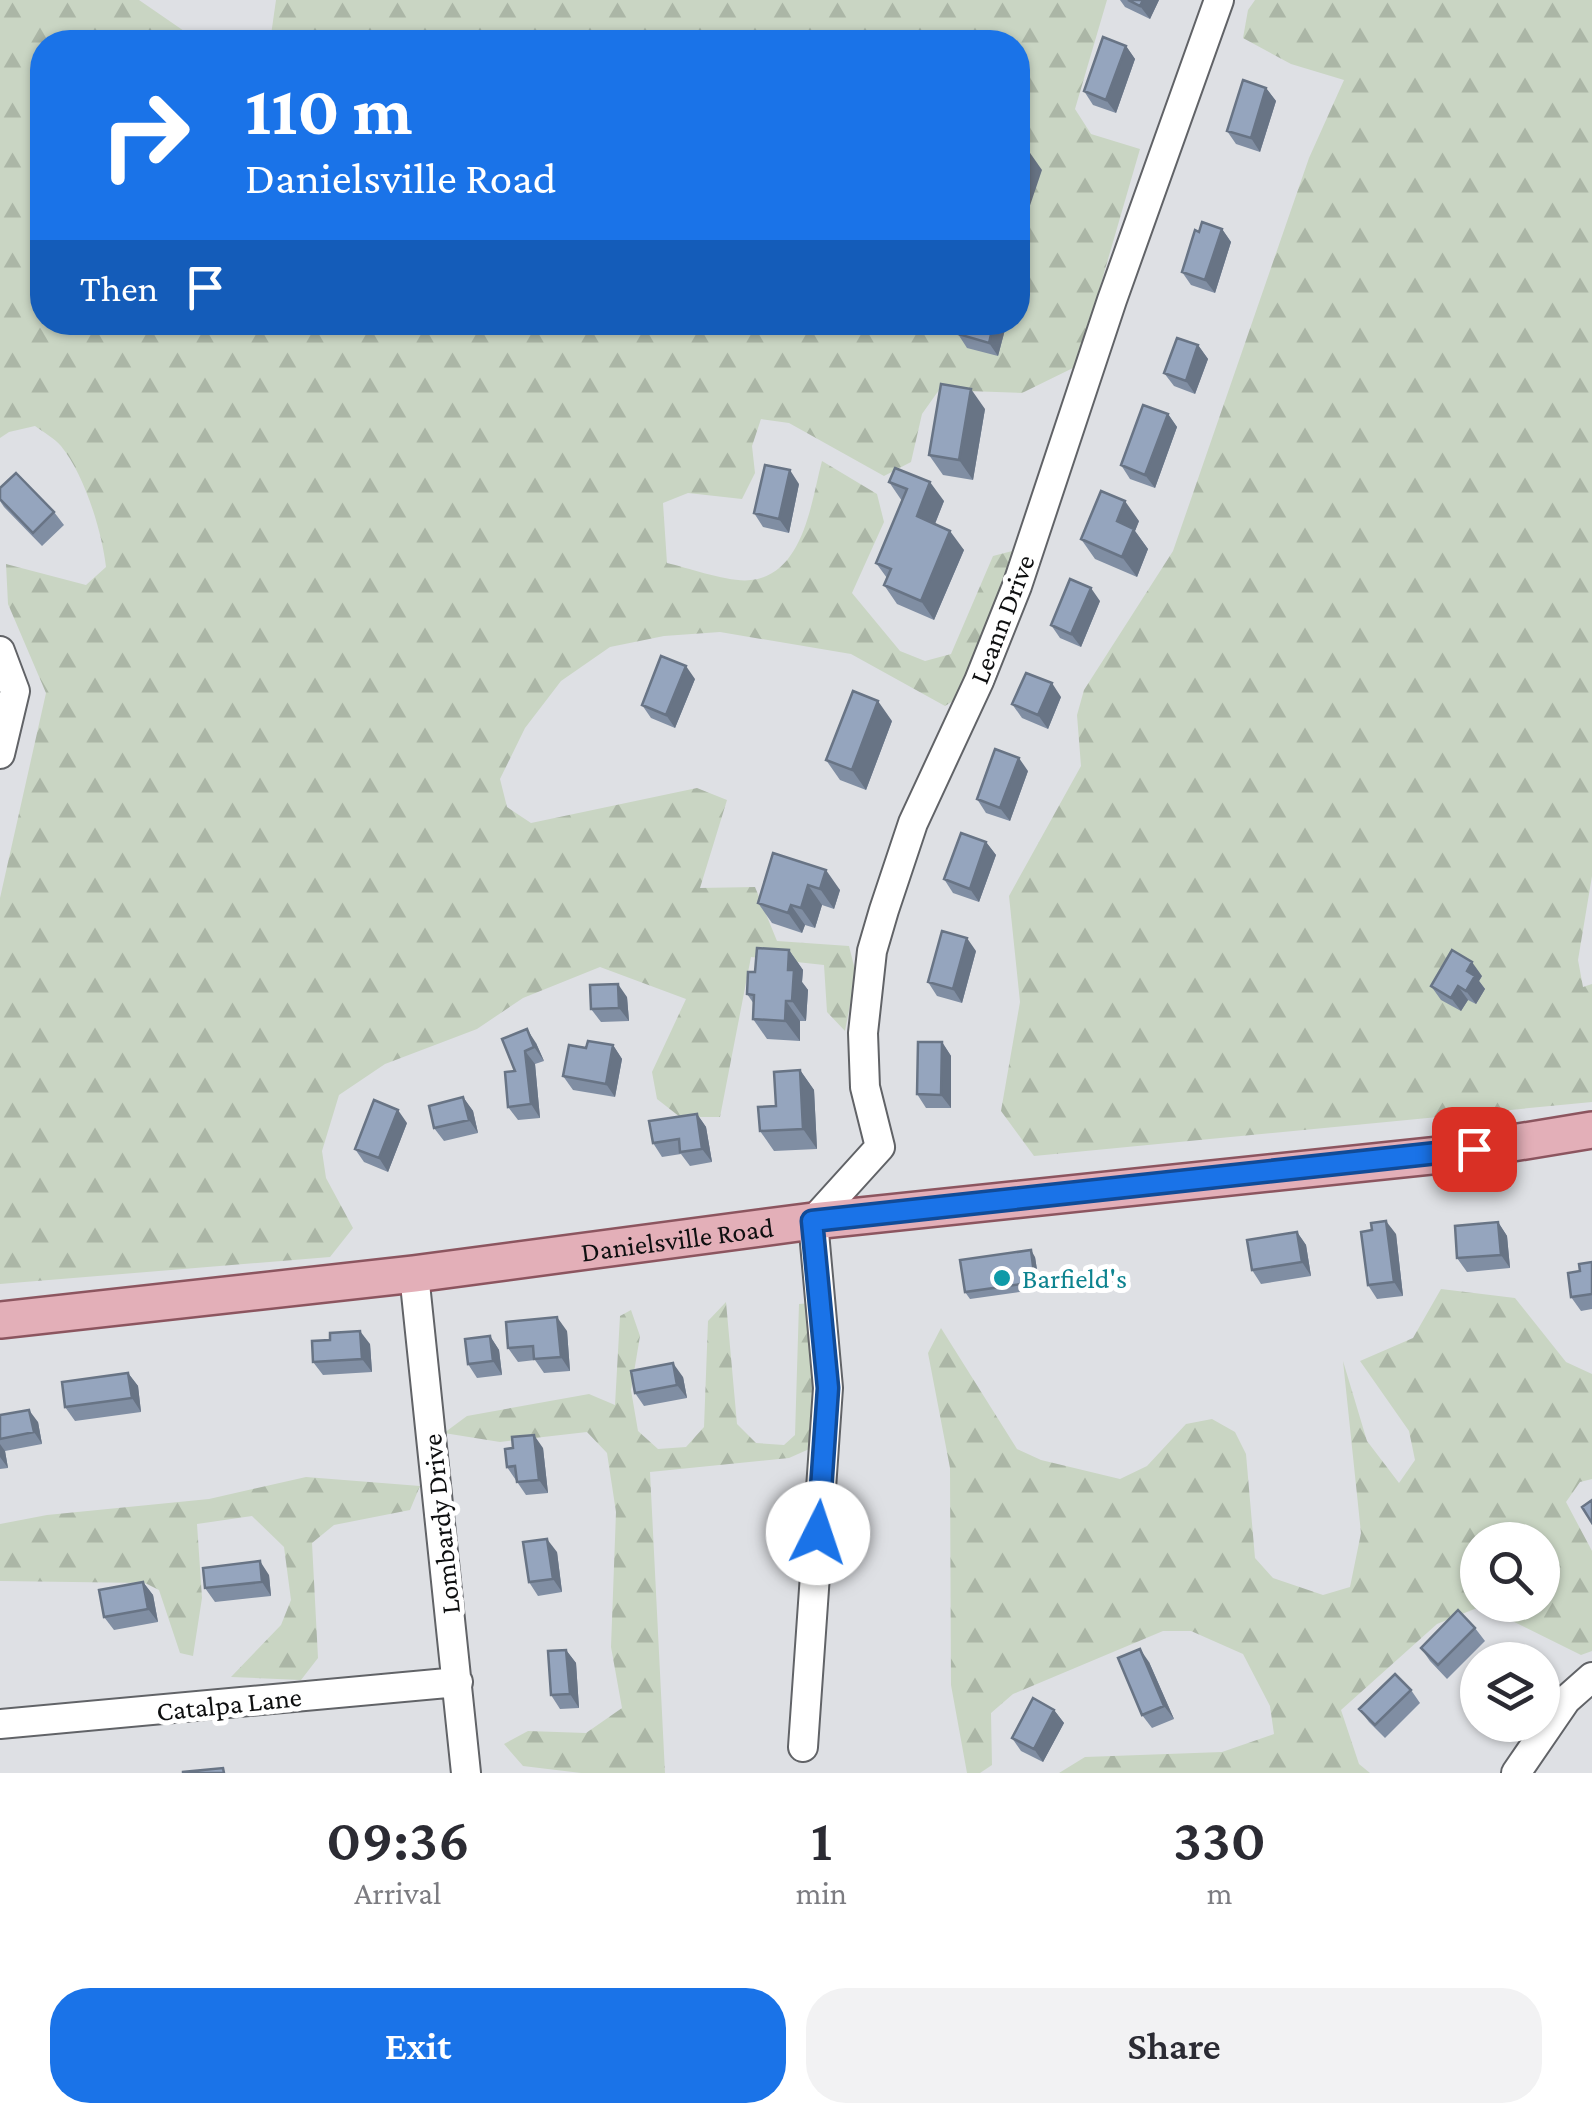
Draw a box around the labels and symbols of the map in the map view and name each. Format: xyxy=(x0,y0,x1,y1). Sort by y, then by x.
street label: Leann Drive xyxy=(963,550,1041,688)
pin xyxy=(1432,1107,1517,1192)
street label: Danielsville Road xyxy=(579,1211,776,1267)
place label: Barfield's xyxy=(1022,1263,1127,1294)
marker: Barfield's xyxy=(991,1267,1013,1289)
street label: Lombardy Drive xyxy=(416,1432,466,1616)
position arrow xyxy=(766,1481,870,1585)
street label: Catalpa Lane xyxy=(155,1681,303,1727)

